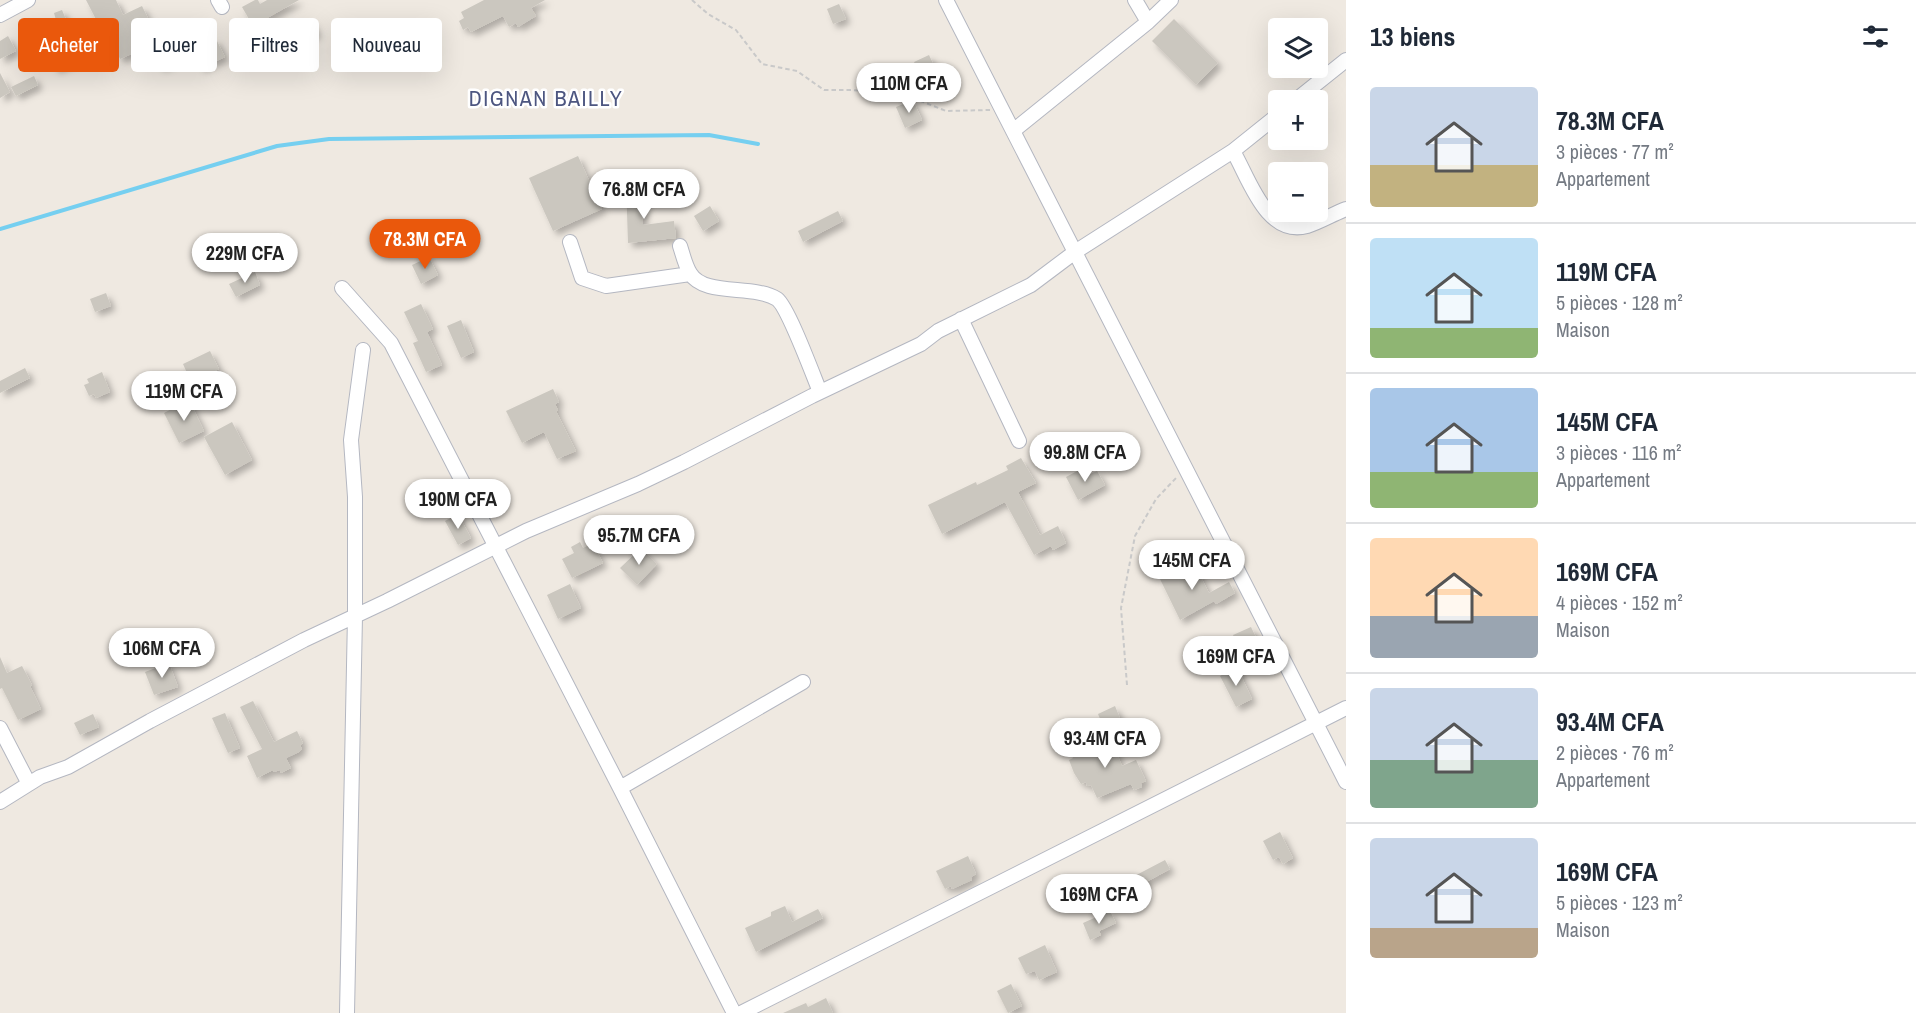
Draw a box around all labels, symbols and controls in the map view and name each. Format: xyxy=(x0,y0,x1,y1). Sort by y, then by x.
chip: Acheter xyxy=(18,18,119,72)
chip: Louer xyxy=(131,18,217,72)
chip: Filtres xyxy=(229,18,319,72)
chip: Nouveau xyxy=(331,18,442,72)
map controls xyxy=(1268,18,1328,222)
button: layers xyxy=(1268,18,1328,78)
text: 13 biens xyxy=(1370,19,1455,54)
icon: filters xyxy=(1859,20,1892,53)
pin: 110M CFA xyxy=(847,63,971,114)
text: 110M CFA xyxy=(870,69,948,96)
district label: DIGNAN BAILLY xyxy=(469,83,623,113)
button: + xyxy=(1268,90,1328,150)
text: 78.3M CFA xyxy=(1556,103,1664,138)
icon: home xyxy=(1418,111,1490,183)
text: 3 pièces · 77 m² xyxy=(1556,138,1674,165)
button: − xyxy=(1268,162,1328,222)
text: Appartement xyxy=(1556,165,1650,192)
pin: 76.8M CFA xyxy=(575,169,713,220)
text: 76.8M CFA xyxy=(603,175,685,202)
pin: 78.3M CFA xyxy=(356,219,494,270)
text: 78.3M CFA xyxy=(384,225,466,252)
pin: 229M CFA xyxy=(183,233,307,284)
text: 229M CFA xyxy=(206,239,284,266)
text: 119M CFA xyxy=(1556,254,1657,289)
icon: home xyxy=(1418,262,1490,334)
text: 5 pièces · 128 m² xyxy=(1556,289,1683,316)
text: Maison xyxy=(1556,316,1610,343)
pin: 119M CFA xyxy=(122,371,246,422)
text: 119M CFA xyxy=(145,377,223,404)
text: 145M CFA xyxy=(1556,404,1658,439)
icon: home xyxy=(1418,412,1490,484)
pin: 99.8M CFA xyxy=(1016,432,1154,483)
text: 99.8M CFA xyxy=(1044,438,1126,465)
text: 3 pièces · 116 m² xyxy=(1556,439,1682,466)
text: Appartement xyxy=(1556,466,1650,493)
pin: 190M CFA xyxy=(396,479,520,530)
text: 190M CFA xyxy=(419,485,497,512)
pin: 95.7M CFA xyxy=(570,515,708,566)
text: 95.7M CFA xyxy=(598,521,680,548)
pin: 145M CFA xyxy=(1130,540,1254,591)
text: 145M CFA xyxy=(1153,546,1231,573)
text: 169M CFA xyxy=(1556,554,1658,589)
icon: home xyxy=(1418,562,1490,634)
text: 4 pièces · 152 m² xyxy=(1556,589,1683,616)
text: Maison xyxy=(1556,616,1610,643)
pin: 106M CFA xyxy=(100,628,224,679)
text: 106M CFA xyxy=(123,634,201,661)
pin: 169M CFA xyxy=(1174,636,1298,687)
text: 169M CFA xyxy=(1197,642,1275,669)
text: 93.4M CFA xyxy=(1556,704,1664,739)
icon: home xyxy=(1418,712,1490,784)
pin: 93.4M CFA xyxy=(1036,718,1174,769)
text: 93.4M CFA xyxy=(1064,724,1146,751)
text: 2 pièces · 76 m² xyxy=(1556,739,1674,766)
text: Appartement xyxy=(1556,766,1650,793)
text: 169M CFA xyxy=(1556,854,1658,889)
icon: home xyxy=(1418,862,1490,934)
pin: 169M CFA xyxy=(1037,874,1161,925)
text: 169M CFA xyxy=(1060,880,1138,907)
text: 5 pièces · 123 m² xyxy=(1556,889,1683,916)
text: Maison xyxy=(1556,916,1610,943)

